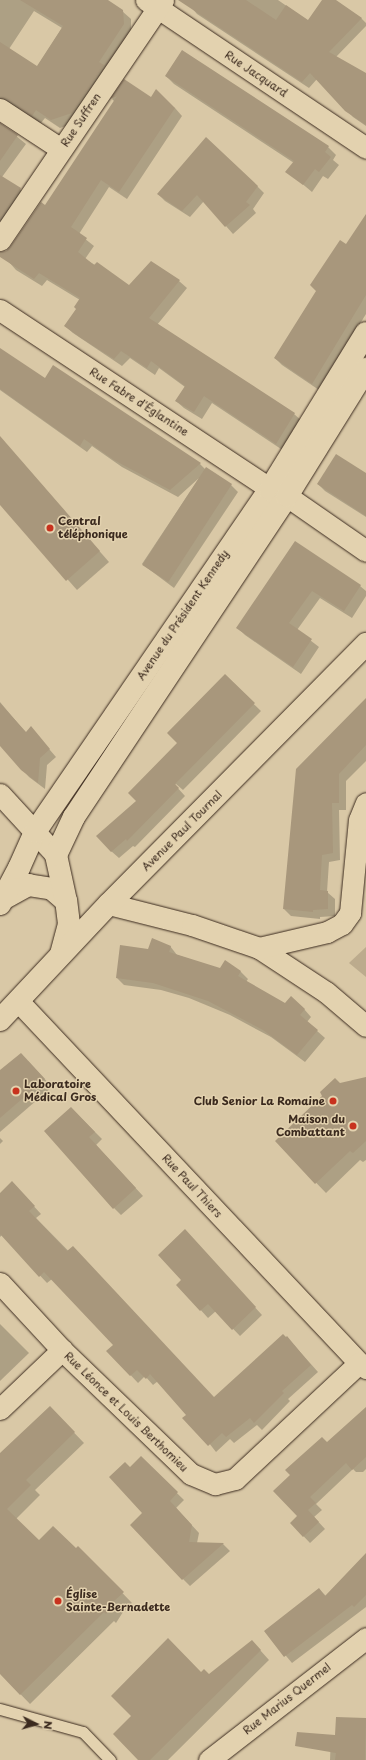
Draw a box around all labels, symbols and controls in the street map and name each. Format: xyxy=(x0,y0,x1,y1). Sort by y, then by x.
street label: Rue Jacquard xyxy=(222,48,290,100)
street label: Rue Suffren xyxy=(58,90,104,150)
street label: Rue Fabre d'Églantine xyxy=(86,365,192,439)
place label: Central téléphonique xyxy=(58,515,128,541)
marker: Central téléphonique xyxy=(45,523,55,533)
street label: Avenue du Président Kennedy xyxy=(134,547,232,683)
street label: Avenue Paul Tournal xyxy=(139,788,225,874)
place label: Laboratoire Médical Gros xyxy=(24,1078,96,1104)
marker: Laboratoire Médical Gros xyxy=(11,1086,21,1096)
place label: Club Senior La Romaine xyxy=(193,1094,325,1108)
marker: Club Senior La Romaine xyxy=(328,1096,338,1106)
place label: Maison du Combattant xyxy=(276,1113,345,1139)
marker: Maison du Combattant xyxy=(348,1121,358,1131)
street label: Rue Paul Thiers xyxy=(159,1151,225,1221)
street label: Rue Léonce et Louis Berthomieu xyxy=(61,1349,191,1475)
place label: Église Sainte-Bernadette xyxy=(66,1588,170,1614)
marker: Église Sainte-Bernadette xyxy=(53,1596,63,1606)
street label: Rue Marius Quermel xyxy=(240,1660,334,1738)
north arrow xyxy=(16,1704,56,1744)
text: N xyxy=(40,1720,57,1730)

